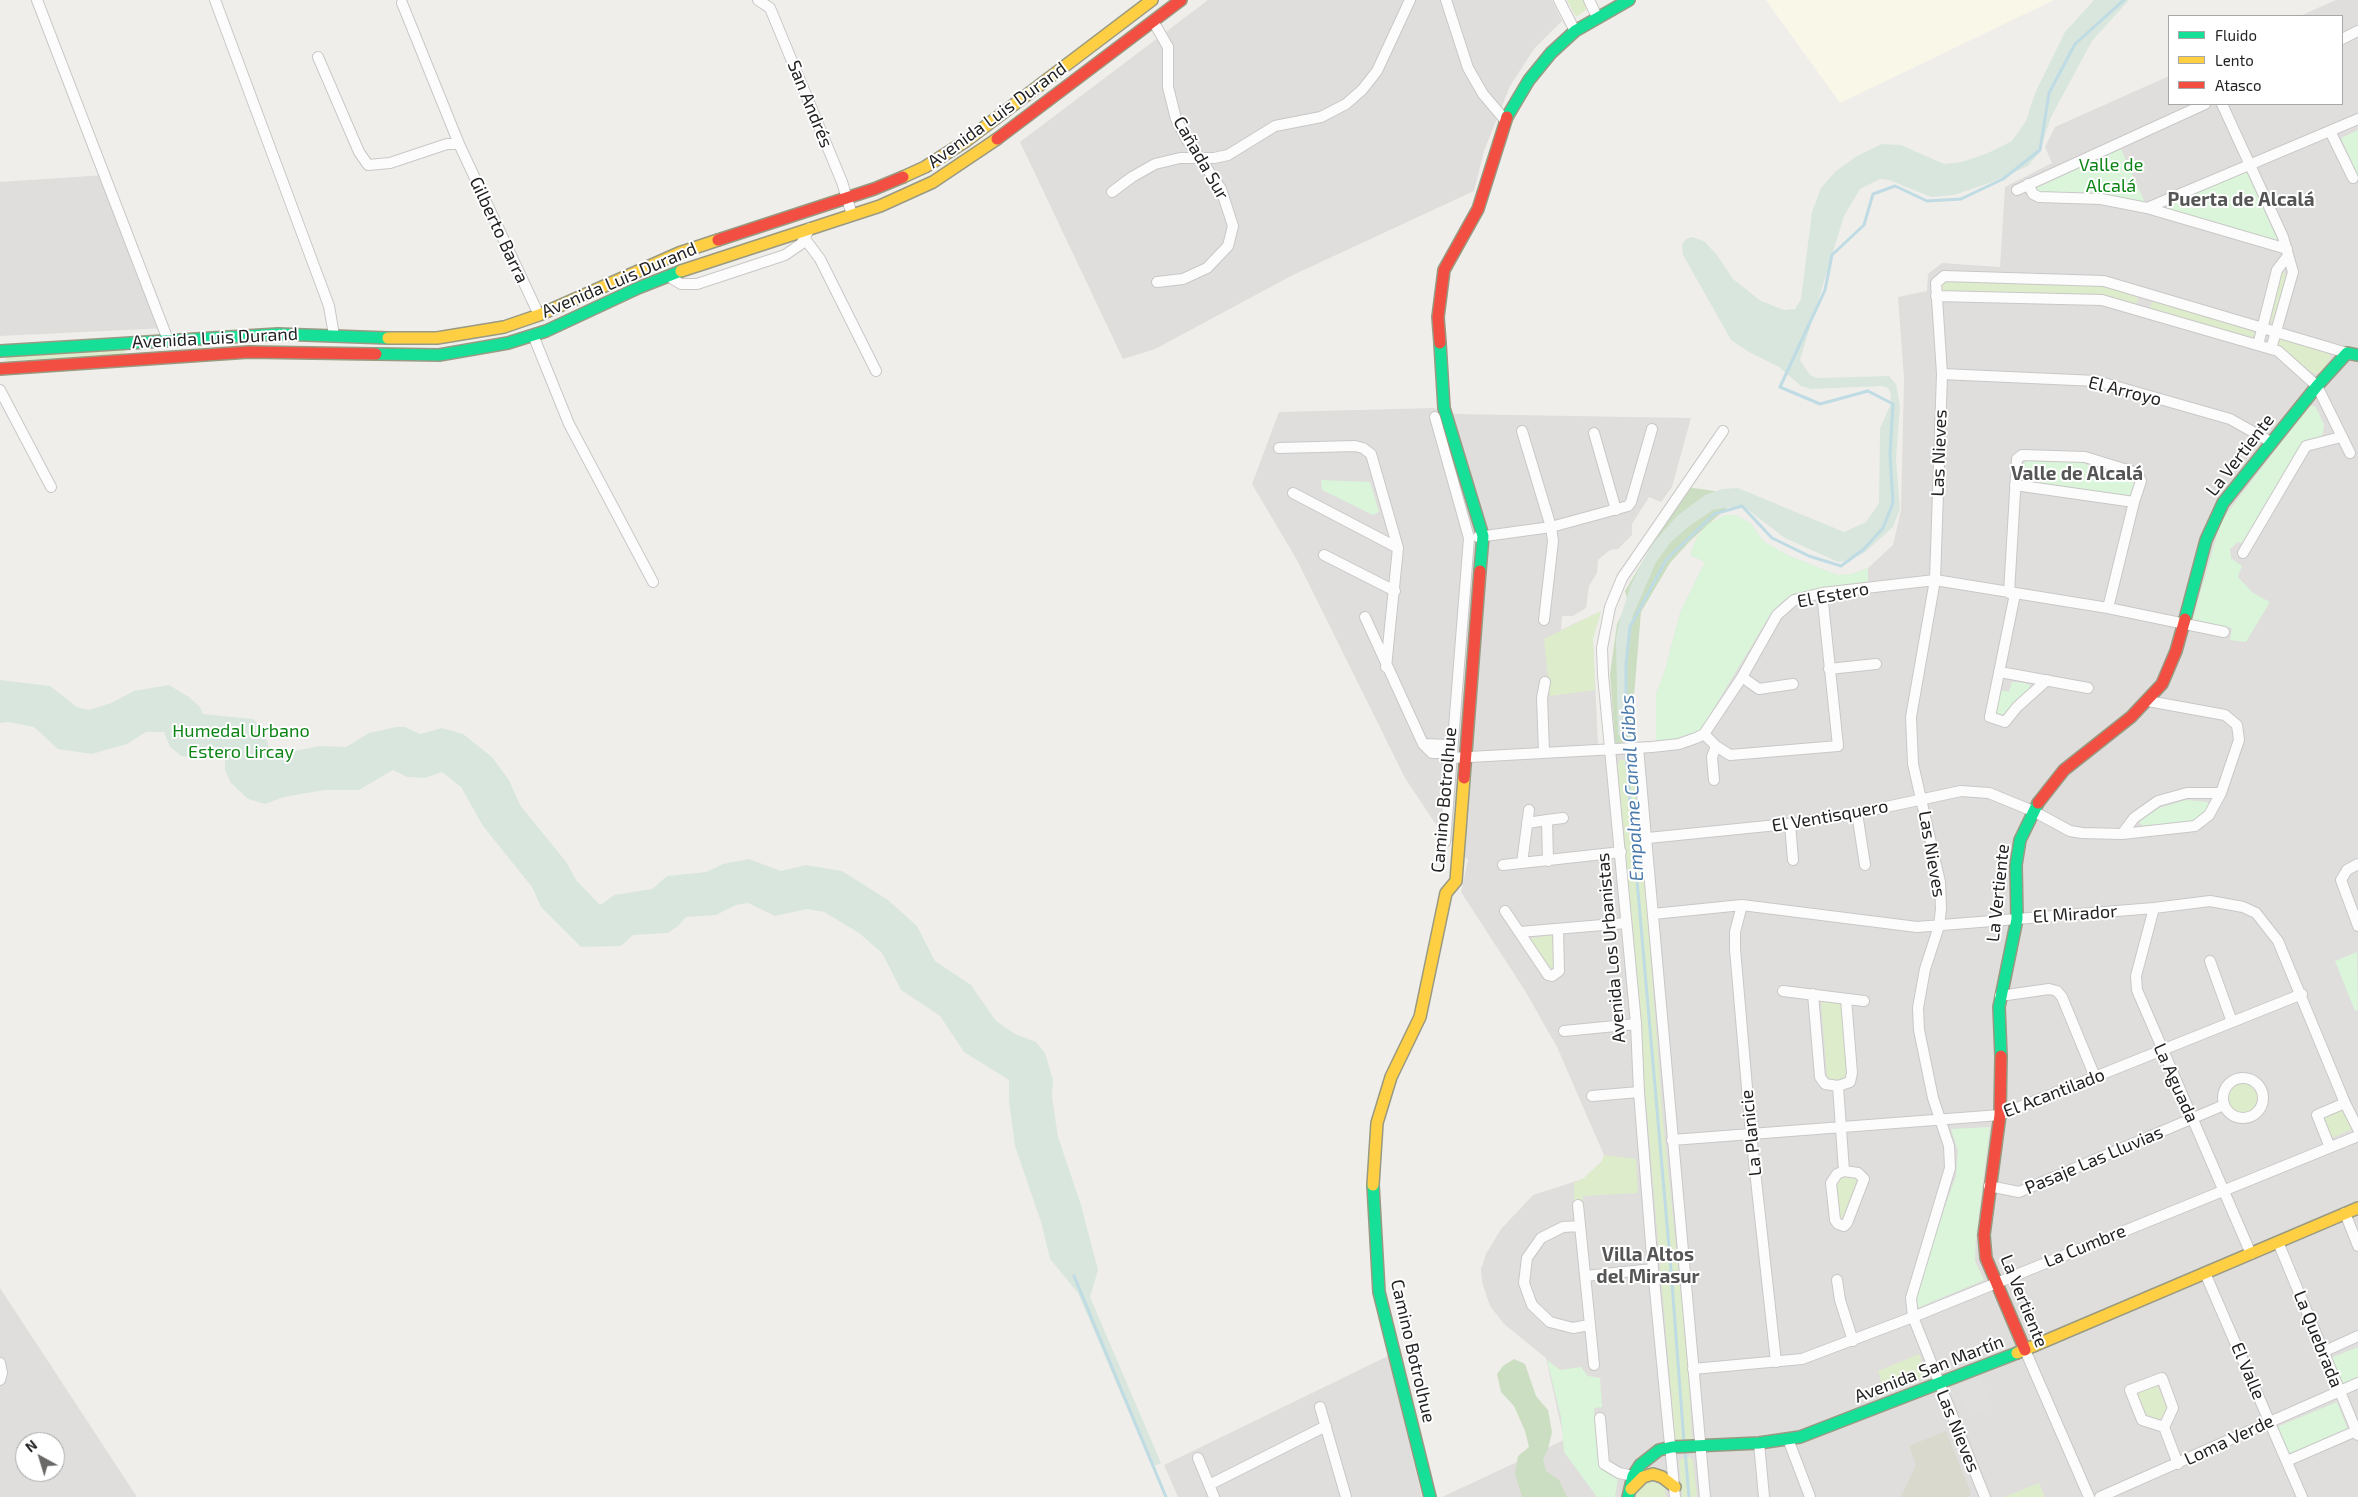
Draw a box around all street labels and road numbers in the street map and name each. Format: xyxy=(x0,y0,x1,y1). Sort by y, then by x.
street label: San Andrés xyxy=(783,57,837,151)
street label: Avenida Luis Durand xyxy=(923,57,1071,173)
street label: Cañada Sur xyxy=(1169,113,1233,203)
street label: Gilberto Barra xyxy=(465,173,533,287)
street label: Avenida Luis Durand xyxy=(538,238,700,322)
street label: Avenida Luis Durand xyxy=(131,323,299,353)
street label: El Arroyo xyxy=(2086,371,2164,411)
street label: Las Nieves xyxy=(1927,409,1951,497)
street label: La Vertiente xyxy=(2201,410,2279,500)
street label: El Estero xyxy=(1795,577,1871,613)
street label: Camino Botrolhue xyxy=(1427,726,1461,874)
street label: El Ventisquero xyxy=(1770,795,1890,837)
street label: Las Nieves xyxy=(1914,809,1950,899)
street label: La Vertiente xyxy=(1982,843,2014,943)
street label: Avenida Los Urbanistas xyxy=(1592,852,1630,1044)
street label: El Mirador xyxy=(2032,900,2118,928)
street label: La Aguada xyxy=(2149,1040,2203,1126)
street label: El Acantilado xyxy=(2000,1064,2108,1122)
street label: La Planicie xyxy=(1736,1089,1766,1177)
street label: Pasaje Las Lluvias xyxy=(2022,1121,2166,1199)
street label: La Cumbre xyxy=(2041,1220,2129,1272)
street label: La Vertiente xyxy=(1996,1251,2052,1351)
street label: Camino Botrolhue xyxy=(1386,1277,1440,1425)
street label: La Quebrada xyxy=(2289,1287,2347,1391)
street label: Avenida San Martín xyxy=(1851,1331,2007,1407)
street label: El Valle xyxy=(2226,1339,2270,1403)
street label: Las Nieves xyxy=(1932,1386,1984,1476)
street label: Loma Verde xyxy=(2181,1410,2277,1470)

